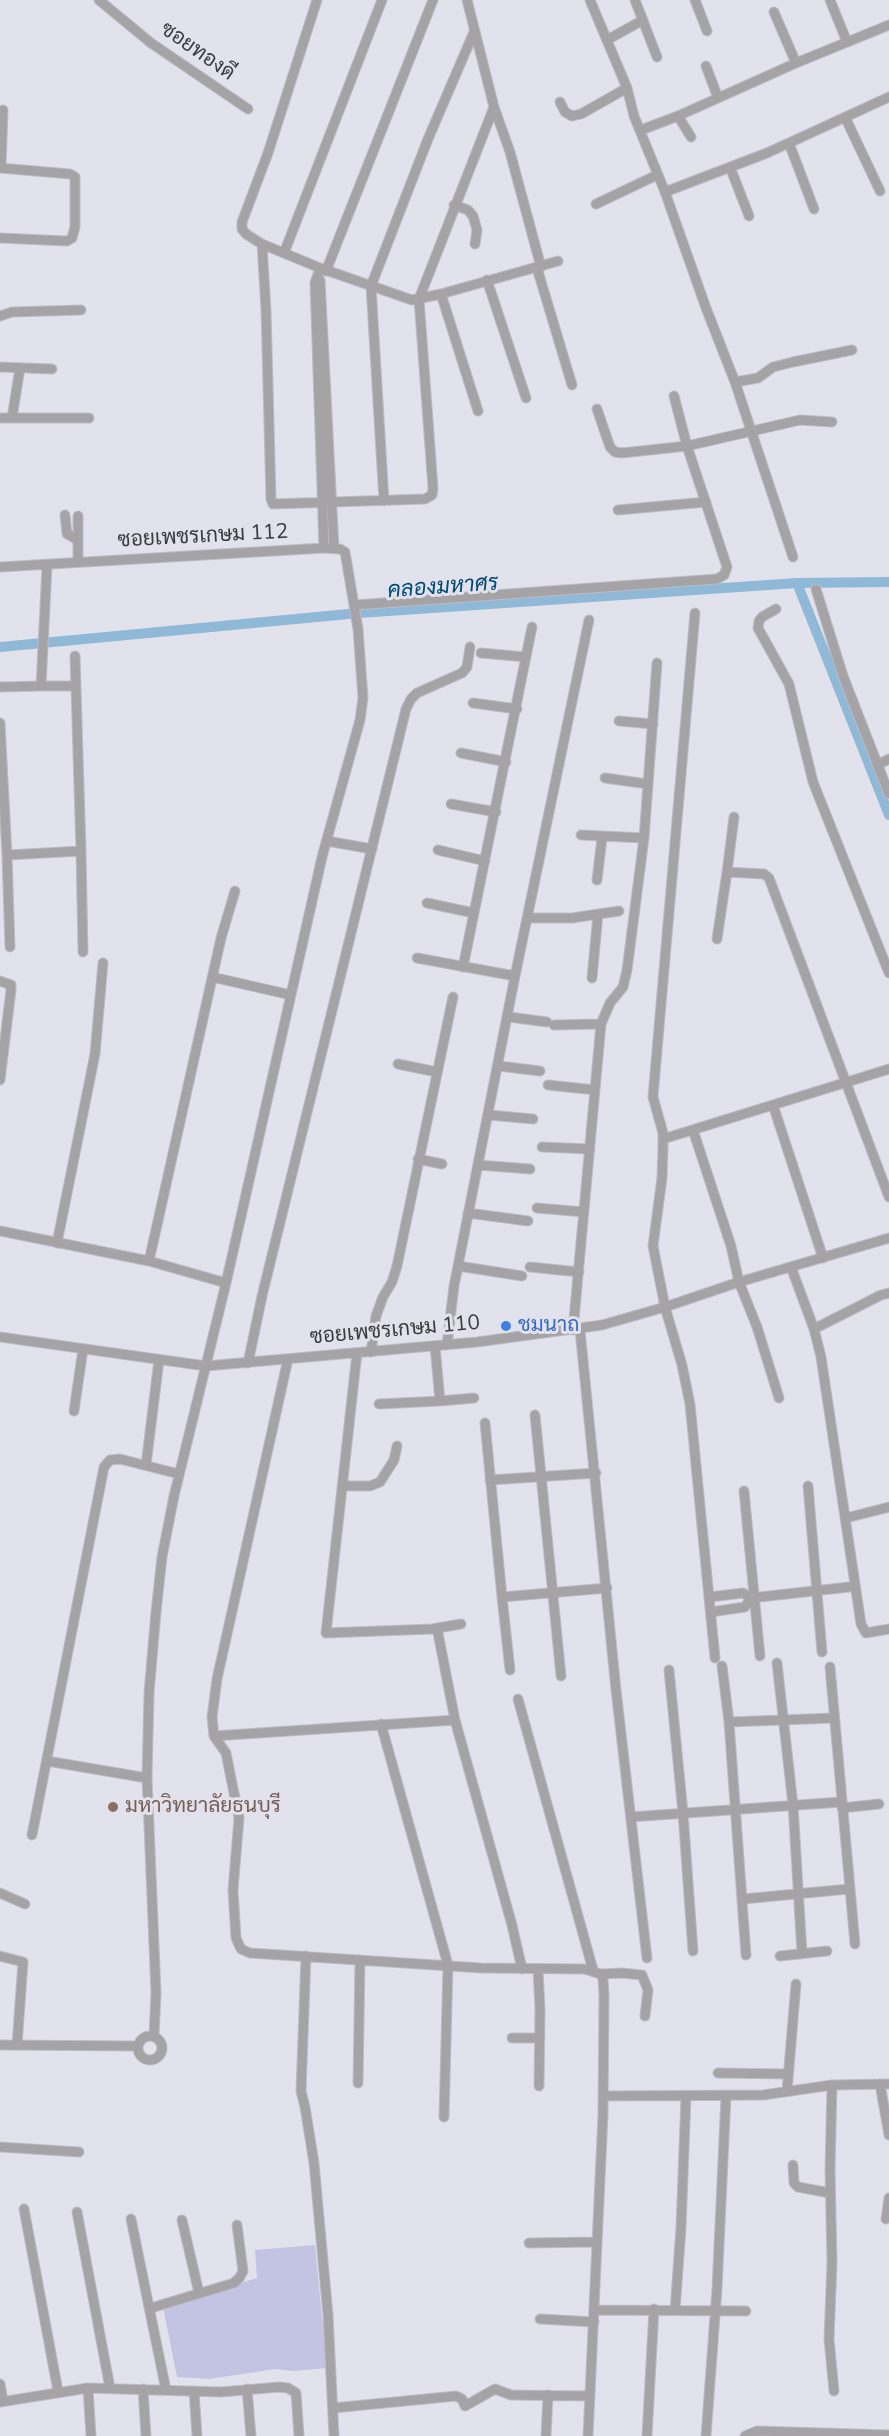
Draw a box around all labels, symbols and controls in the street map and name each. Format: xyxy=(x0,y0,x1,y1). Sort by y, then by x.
street label: ซอยทองดี xyxy=(155,17,239,87)
street label: ซอยเพชรเกษม 112 xyxy=(117,520,289,554)
water label: คลองมหาศร xyxy=(387,571,499,605)
street label: ซอยเพชรเกษม 110 xyxy=(309,1311,481,1351)
place label: ชมนาถ xyxy=(518,1313,579,1339)
marker: ชมนาถ xyxy=(499,1319,513,1333)
place label: มหาวิทยาลัยธนบุรี xyxy=(125,1794,281,1820)
marker: มหาวิทยาลัยธนบุรี xyxy=(106,1800,120,1814)

